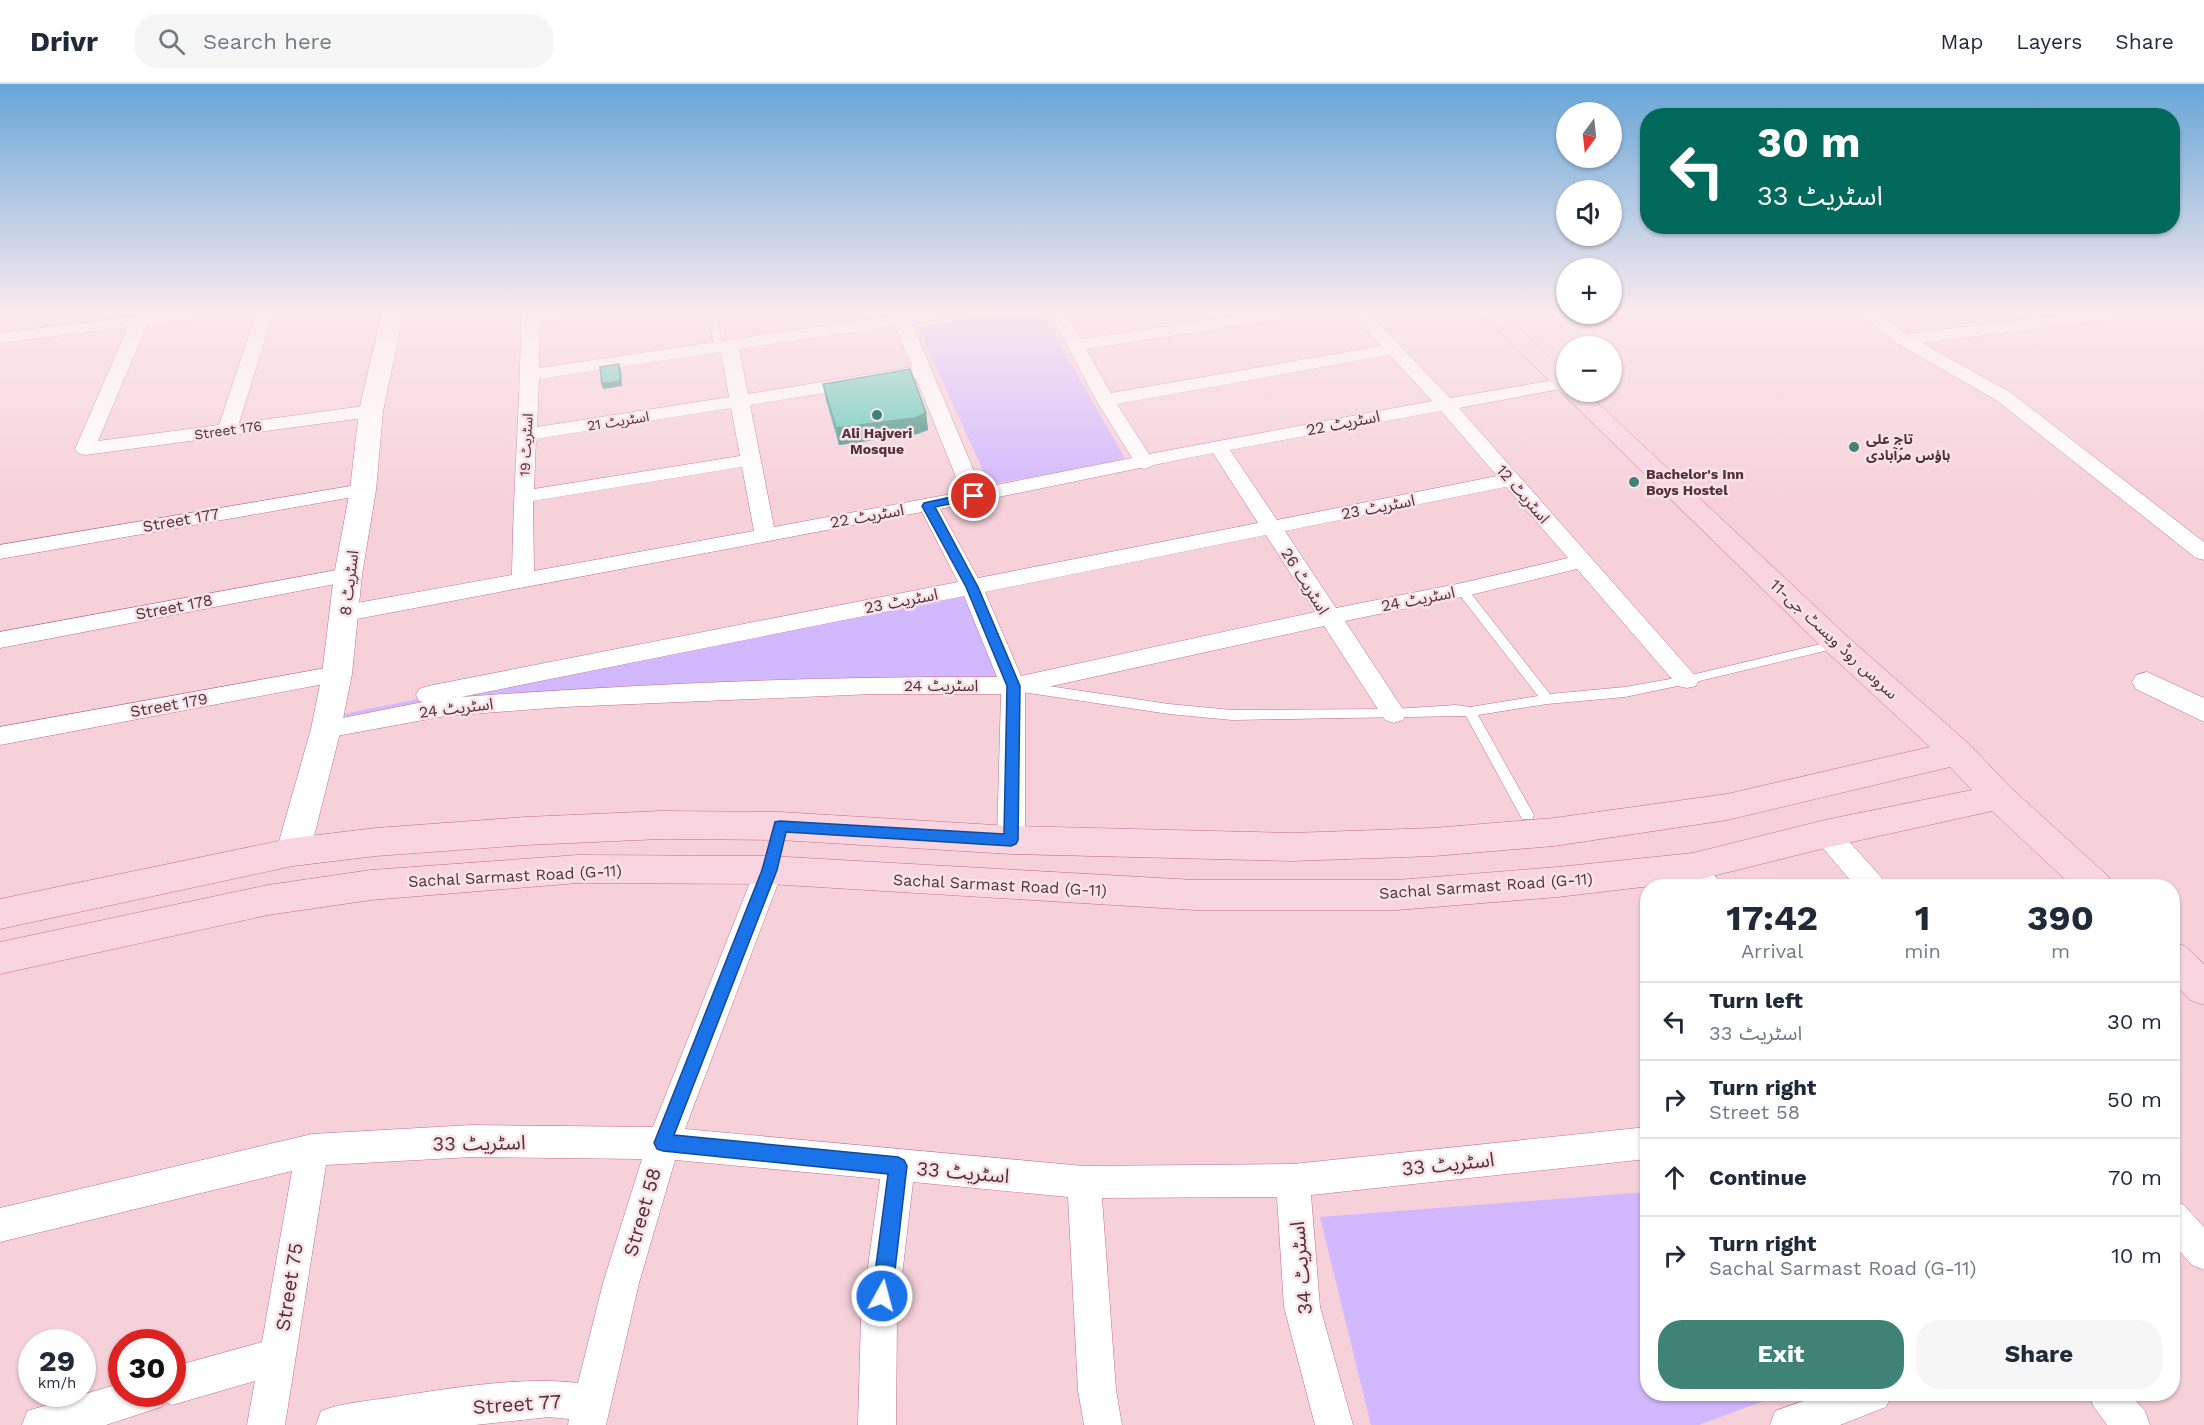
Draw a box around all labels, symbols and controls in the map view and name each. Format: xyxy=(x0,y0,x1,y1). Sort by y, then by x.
search box xyxy=(134,14,554,68)
text: Drivr xyxy=(30,25,98,58)
icon: search xyxy=(155,25,188,58)
text: Search here xyxy=(203,29,332,54)
text: Map xyxy=(1940,29,1983,54)
text: Layers xyxy=(2016,29,2082,54)
text: Share xyxy=(2115,29,2174,54)
north arrow xyxy=(1556,102,1622,168)
map controls xyxy=(1556,102,1622,402)
text: 30 m xyxy=(1757,118,1861,167)
icon: left xyxy=(1658,132,1736,210)
button: sound xyxy=(1556,180,1622,246)
text: اسٹریٹ 33 xyxy=(1757,180,1883,212)
button: + xyxy=(1556,258,1622,324)
button: − xyxy=(1556,336,1622,402)
street label: اسٹریٹ 22 xyxy=(1305,407,1381,439)
street label: اسٹریٹ 21 xyxy=(586,408,650,435)
marker: Ali Hajveri Mosque xyxy=(870,408,884,422)
street label: اسٹریٹ 19 xyxy=(516,413,537,477)
street label: Street 176 xyxy=(193,417,263,443)
place label: Ali Hajveri Mosque xyxy=(842,425,912,457)
place label: تاج علی ہاؤس مرآبادی xyxy=(1866,431,1951,464)
marker: تاج علی ہاؤس مرآبادی xyxy=(1847,440,1861,454)
street label: اسٹریٹ 12 xyxy=(1492,461,1554,527)
place label: Bachelor's Inn Boys Hostel xyxy=(1646,466,1744,498)
pin xyxy=(948,470,999,521)
marker: Bachelor's Inn Boys Hostel xyxy=(1627,475,1641,489)
icon: arrive xyxy=(957,479,990,512)
street label: اسٹریٹ 23 xyxy=(1340,491,1416,523)
street label: اسٹریٹ 22 xyxy=(829,500,905,532)
street label: Street 177 xyxy=(141,504,221,536)
street label: اسٹریٹ 26 xyxy=(1277,544,1333,618)
street label: اسٹریٹ 8 xyxy=(336,549,362,617)
street label: سروس روڈ ویسٹ جی-11 xyxy=(1766,575,1902,703)
street label: اسٹریٹ 24 xyxy=(1380,583,1456,615)
street label: اسٹریٹ 23 xyxy=(863,585,939,617)
street label: Street 178 xyxy=(134,590,214,624)
street label: اسٹریٹ 24 xyxy=(904,676,978,695)
street label: Street 179 xyxy=(129,689,209,721)
street label: اسٹریٹ 24 xyxy=(418,694,494,722)
street label: Sachal Sarmast Road (G-11) xyxy=(408,861,622,891)
street label: Sachal Sarmast Road (G-11) xyxy=(1379,869,1593,903)
street label: Sachal Sarmast Road (G-11) xyxy=(893,870,1107,900)
text: 17:42 xyxy=(1726,897,1818,939)
text: 1 xyxy=(1915,897,1930,939)
text: 390 xyxy=(2027,897,2094,939)
text: Arrival xyxy=(1741,939,1803,963)
text: min xyxy=(1904,939,1941,963)
text: m xyxy=(2051,939,2070,963)
text: Turn left xyxy=(1709,988,1803,1013)
icon: left xyxy=(1658,1005,1691,1038)
text: 30 m xyxy=(2107,1009,2162,1034)
text: اسٹریٹ 33 xyxy=(1709,1021,1802,1045)
text: Turn right xyxy=(1709,1075,1816,1100)
icon: right xyxy=(1658,1083,1691,1116)
text: 50 m xyxy=(2107,1087,2162,1112)
text: Street 58 xyxy=(1709,1100,1800,1124)
street label: اسٹریٹ 33 xyxy=(432,1130,526,1156)
street label: اسٹریٹ 33 xyxy=(1400,1147,1496,1181)
street label: اسٹریٹ 33 xyxy=(916,1156,1010,1188)
icon: ahead xyxy=(1658,1161,1691,1194)
street label: Street 58 xyxy=(618,1165,666,1259)
text: Continue xyxy=(1709,1165,1807,1190)
text: 70 m xyxy=(2108,1165,2162,1190)
street label: اسٹریٹ 34 xyxy=(1285,1220,1317,1316)
text: Turn right xyxy=(1709,1231,1816,1256)
icon: right xyxy=(1658,1239,1691,1272)
street label: Street 75 xyxy=(270,1241,308,1333)
text: 10 m xyxy=(2111,1243,2162,1268)
text: Sachal Sarmast Road (G-11) xyxy=(1709,1256,1977,1280)
position arrow xyxy=(850,1264,914,1328)
button: Exit xyxy=(1658,1320,1904,1389)
button: Share xyxy=(1916,1320,2162,1389)
speed limit sign: 30 xyxy=(108,1329,186,1407)
text: 29 xyxy=(39,1343,75,1378)
text: km/h xyxy=(38,1374,76,1392)
street label: Street 77 xyxy=(472,1389,562,1419)

